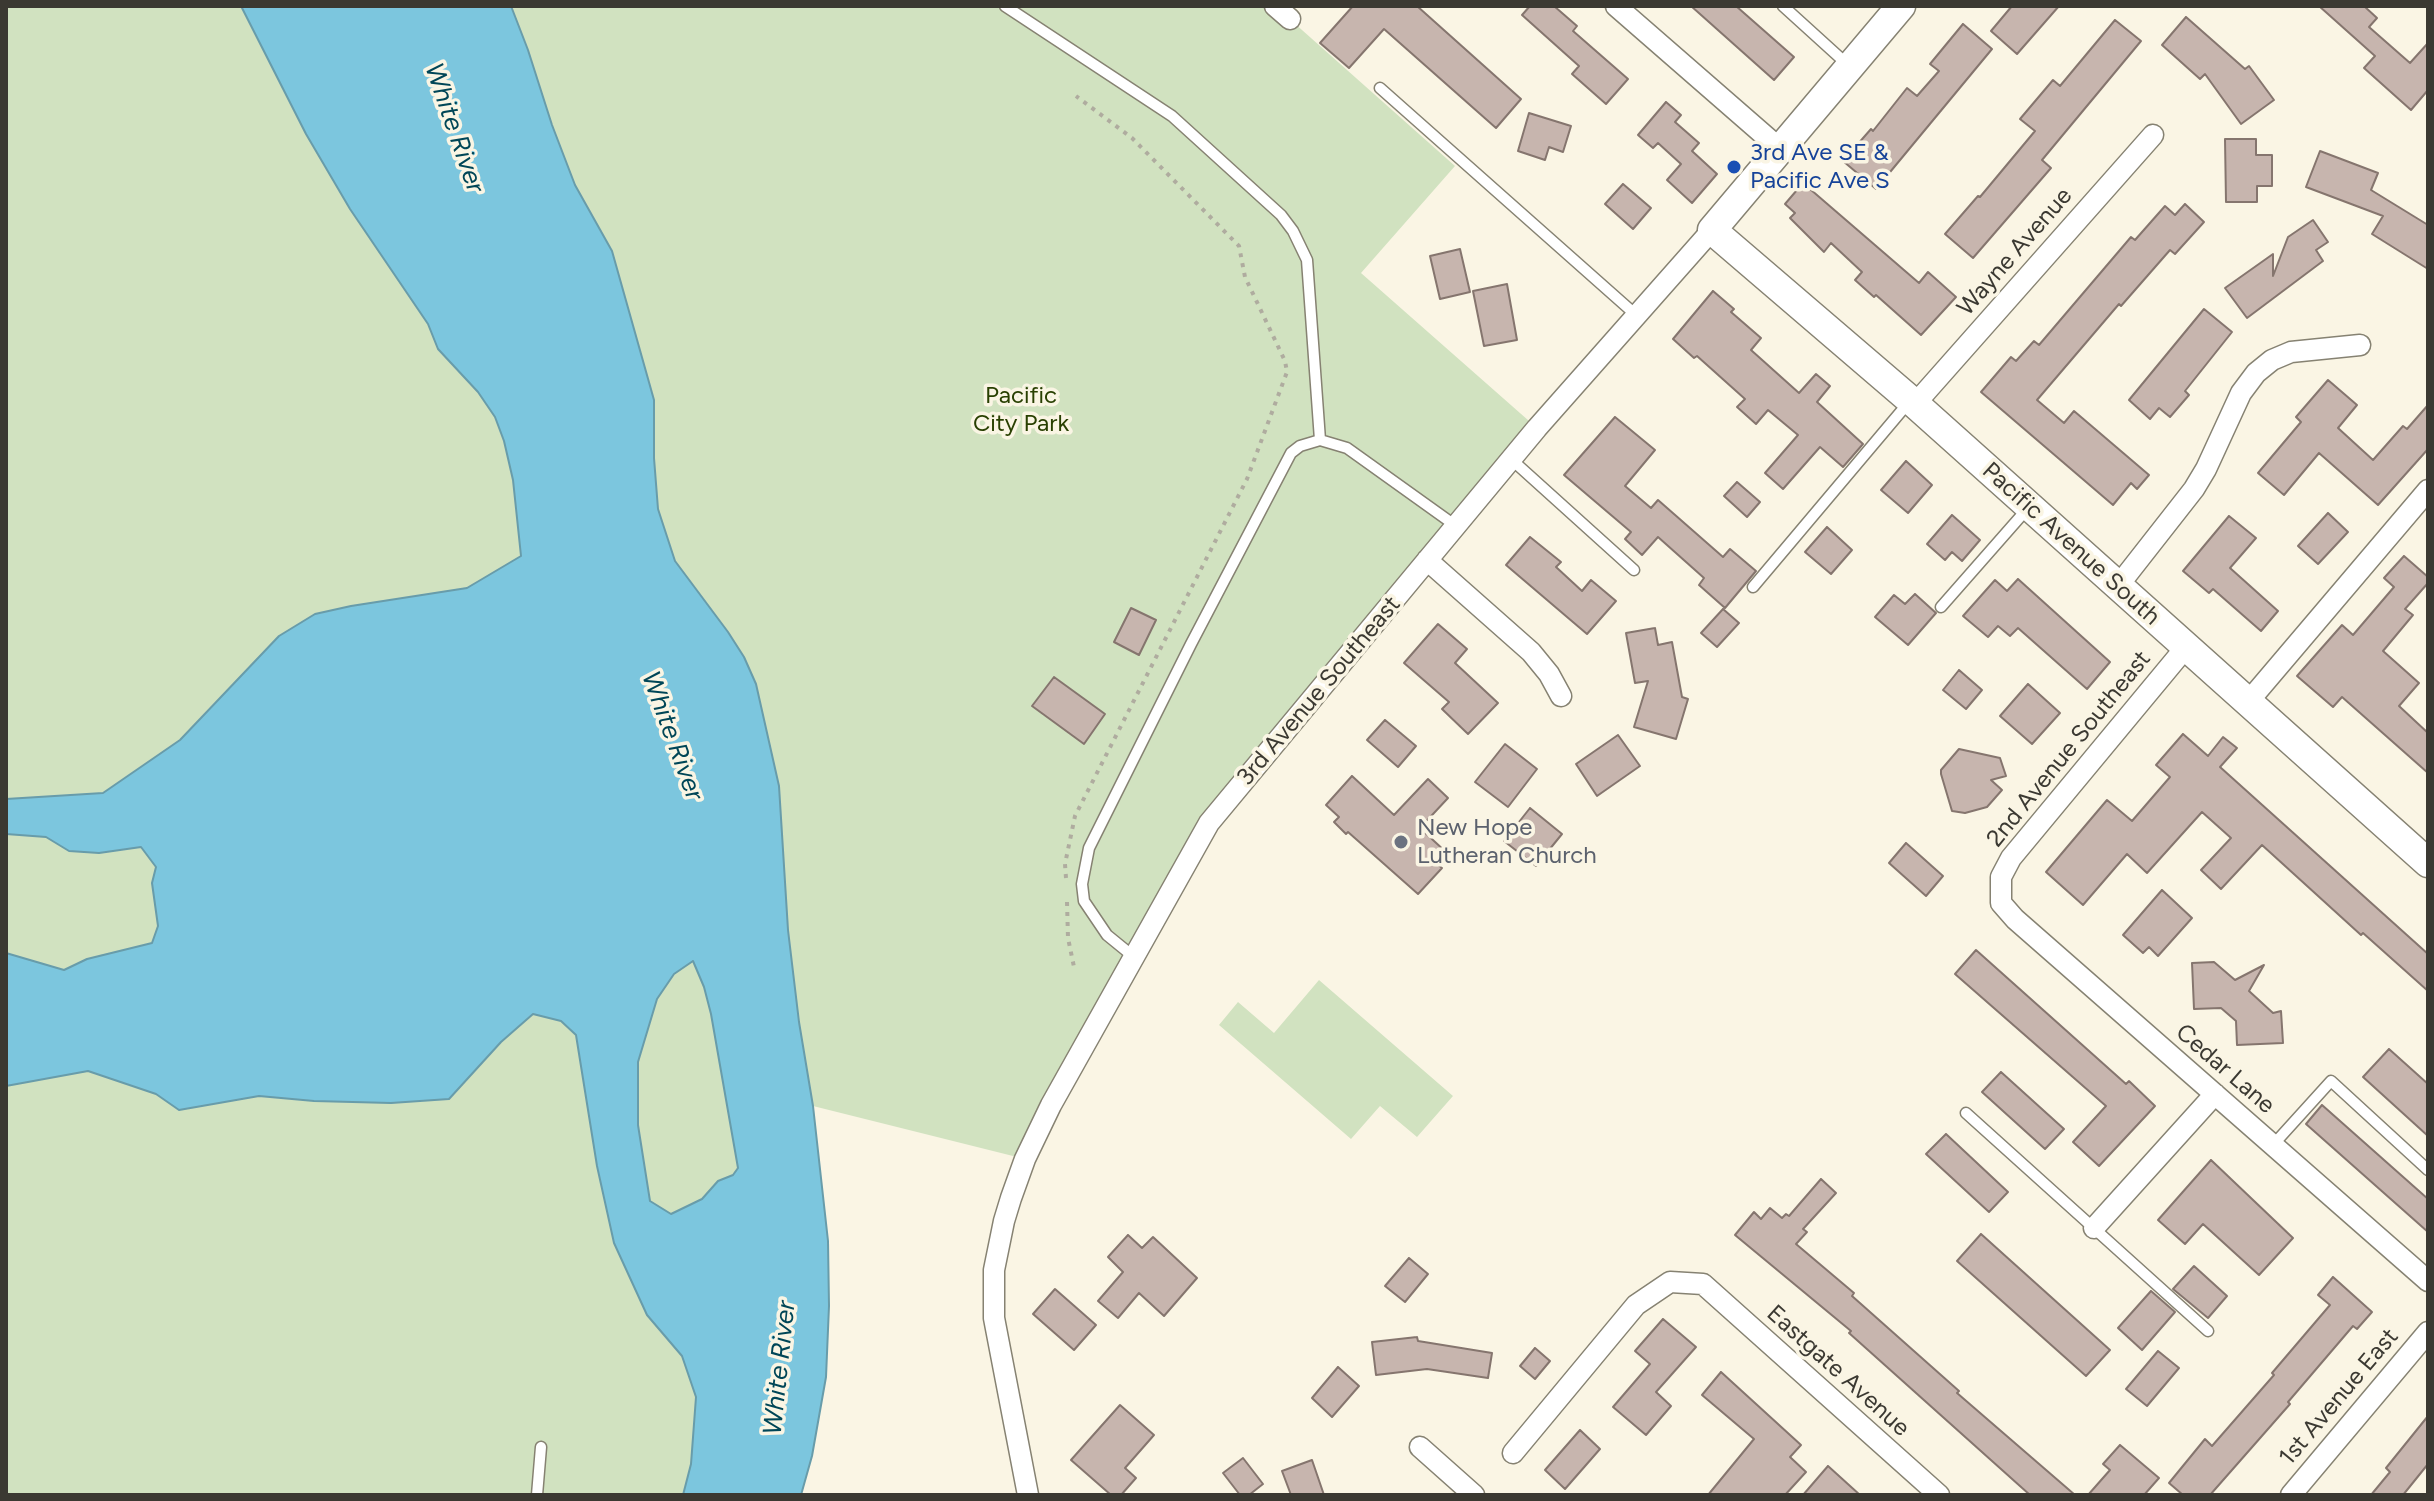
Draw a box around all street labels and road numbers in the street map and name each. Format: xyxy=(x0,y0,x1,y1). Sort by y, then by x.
street label: Wayne Avenue xyxy=(1952,182,2078,322)
street label: Pacific Avenue South xyxy=(1976,457,2166,631)
street label: 3rd Avenue Southeast xyxy=(1231,590,1407,792)
street label: 2nd Avenue Southeast xyxy=(1981,645,2157,853)
street label: Cedar Lane xyxy=(2170,1018,2280,1120)
street label: Eastgate Avenue xyxy=(1761,1299,1915,1443)
street label: 1st Avenue East xyxy=(2273,1323,2405,1471)

